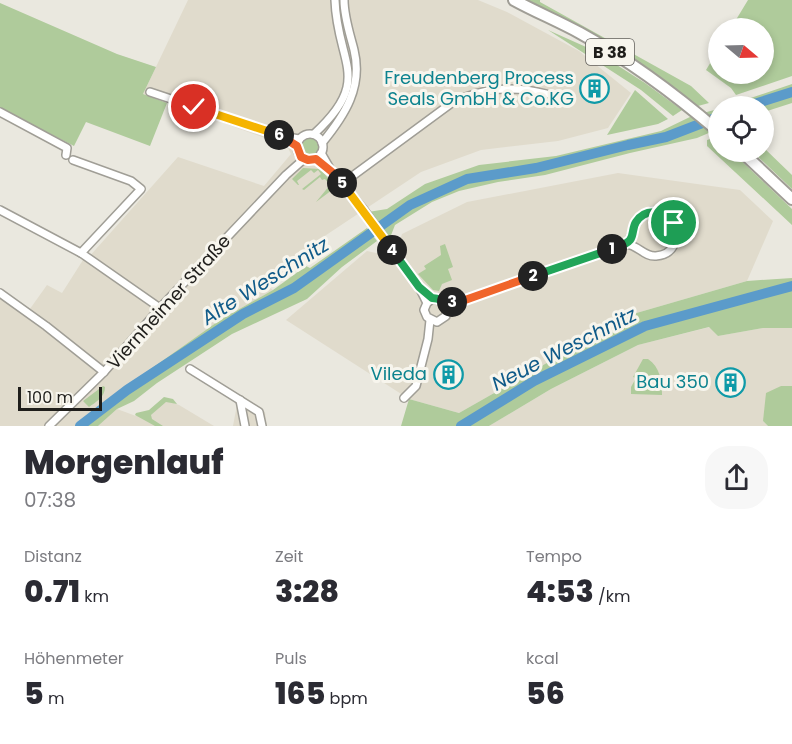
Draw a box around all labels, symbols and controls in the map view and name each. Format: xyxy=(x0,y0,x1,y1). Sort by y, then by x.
north arrow xyxy=(708,18,774,84)
map controls xyxy=(708,18,774,162)
road number: B 38 xyxy=(586,39,634,65)
place label: Freudenberg Process Seals GmbH & Co.KG xyxy=(384,65,574,111)
building icon: Freudenberg Process Seals GmbH & Co.KG xyxy=(579,72,611,104)
pin xyxy=(168,81,219,132)
icon: check xyxy=(177,90,210,123)
button: locate xyxy=(708,96,774,162)
pin: 6 xyxy=(264,120,294,150)
text: 6 xyxy=(274,123,284,146)
pin: 5 xyxy=(327,168,357,198)
text: 5 xyxy=(337,171,347,194)
pin xyxy=(648,197,699,248)
icon: arrive xyxy=(657,206,690,239)
street label: Viernheimer Straße xyxy=(101,229,236,375)
water label: Alte Weschnitz xyxy=(195,230,335,332)
pin: 1 xyxy=(597,234,627,264)
pin: 4 xyxy=(377,235,407,265)
text: 1 xyxy=(609,237,615,260)
text: 4 xyxy=(387,238,397,261)
pin: 2 xyxy=(518,261,548,291)
text: 2 xyxy=(528,264,538,287)
pin: 3 xyxy=(437,287,467,317)
text: 3 xyxy=(447,290,457,313)
water label: Neue Weschnitz xyxy=(487,300,642,398)
building icon: Vileda xyxy=(432,358,464,390)
place label: Vileda xyxy=(370,361,427,386)
building icon: Bau 350 xyxy=(714,366,746,398)
place label: Bau 350 xyxy=(636,369,709,394)
scale bar xyxy=(18,384,102,412)
text: 100 m xyxy=(27,386,73,409)
text: Morgenlauf xyxy=(24,439,224,486)
button: share xyxy=(705,446,768,509)
text: 07:38 xyxy=(24,486,76,514)
text: Distanz xyxy=(24,545,82,568)
text: Zeit xyxy=(275,545,303,568)
text: Tempo xyxy=(526,545,582,568)
text: 0.71 xyxy=(24,570,80,613)
text: 3:28 xyxy=(275,570,339,613)
text: 4:53 xyxy=(526,570,594,613)
text: km xyxy=(80,585,109,608)
text: /km xyxy=(594,585,630,608)
text: Höhenmeter xyxy=(24,647,124,670)
text: Puls xyxy=(275,647,307,670)
text: kcal xyxy=(526,647,559,670)
text: 5 xyxy=(24,672,44,715)
text: 165 xyxy=(275,672,325,715)
text: 56 xyxy=(526,672,565,715)
text: m xyxy=(44,687,64,710)
text: bpm xyxy=(325,687,368,710)

